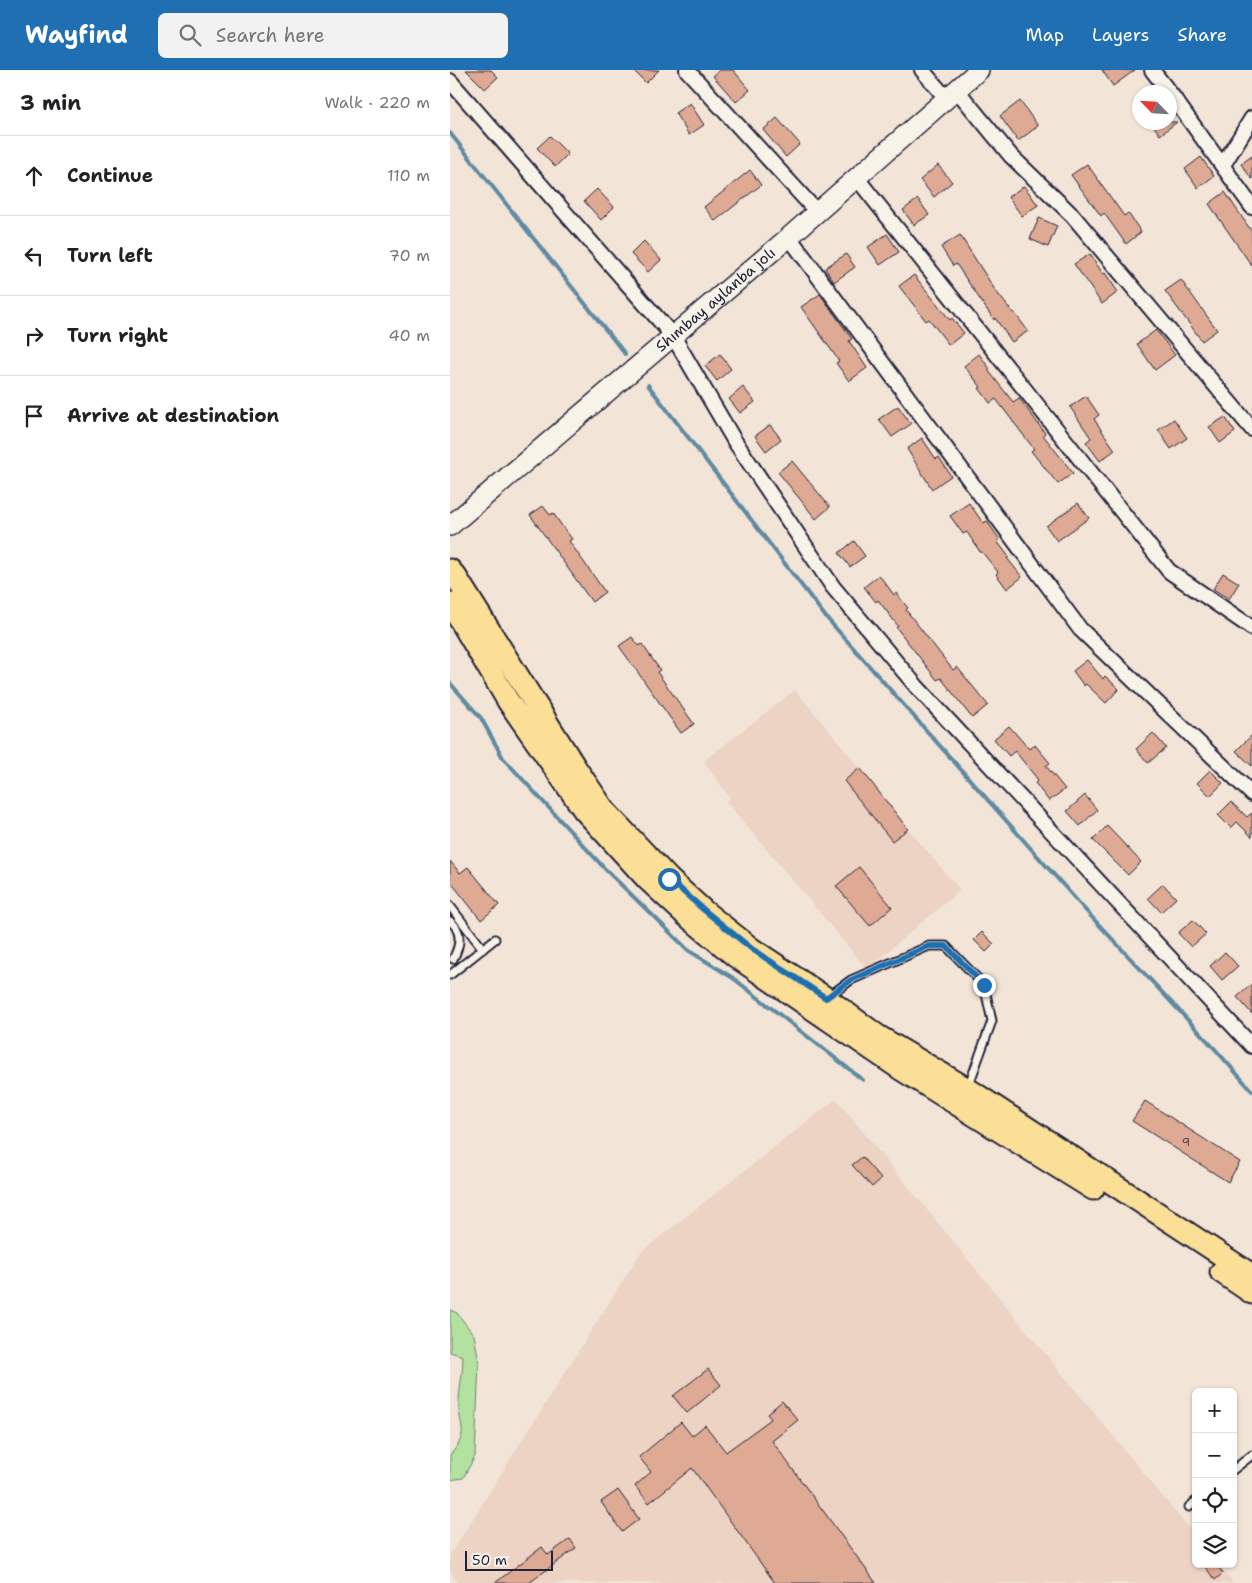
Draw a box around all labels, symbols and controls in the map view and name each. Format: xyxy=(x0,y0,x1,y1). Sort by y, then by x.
search box xyxy=(158,13,508,58)
text: Wayfind xyxy=(25,19,128,51)
icon: search xyxy=(176,21,204,49)
text: Search here xyxy=(216,23,324,48)
text: Map xyxy=(1026,23,1064,47)
text: Layers xyxy=(1092,23,1149,47)
text: Share xyxy=(1177,23,1227,47)
north arrow xyxy=(1132,85,1177,130)
text: 3 min xyxy=(20,89,81,117)
text: Walk · 220 m xyxy=(324,92,430,113)
icon: ahead xyxy=(20,162,48,190)
text: Continue xyxy=(67,163,153,188)
text: 110 m xyxy=(387,165,430,186)
icon: left xyxy=(20,242,48,270)
text: Turn left xyxy=(67,243,153,268)
street label: Shımbay aylanba jolı xyxy=(651,243,780,356)
text: 70 m xyxy=(389,245,430,266)
icon: right xyxy=(20,322,48,350)
text: Turn right xyxy=(67,323,168,348)
text: 40 m xyxy=(388,325,430,346)
icon: arrive xyxy=(20,402,48,430)
text: Arrive at destination xyxy=(67,403,279,428)
route start xyxy=(658,868,681,891)
route end xyxy=(973,974,996,997)
house number: 9 xyxy=(1182,1134,1190,1150)
map controls xyxy=(1192,1388,1237,1568)
button: + xyxy=(1192,1388,1237,1433)
button: − xyxy=(1192,1433,1237,1478)
button: locate xyxy=(1192,1478,1237,1523)
button: layers xyxy=(1192,1523,1237,1568)
scale bar xyxy=(465,1548,552,1571)
text: 50 m xyxy=(472,1551,507,1569)

